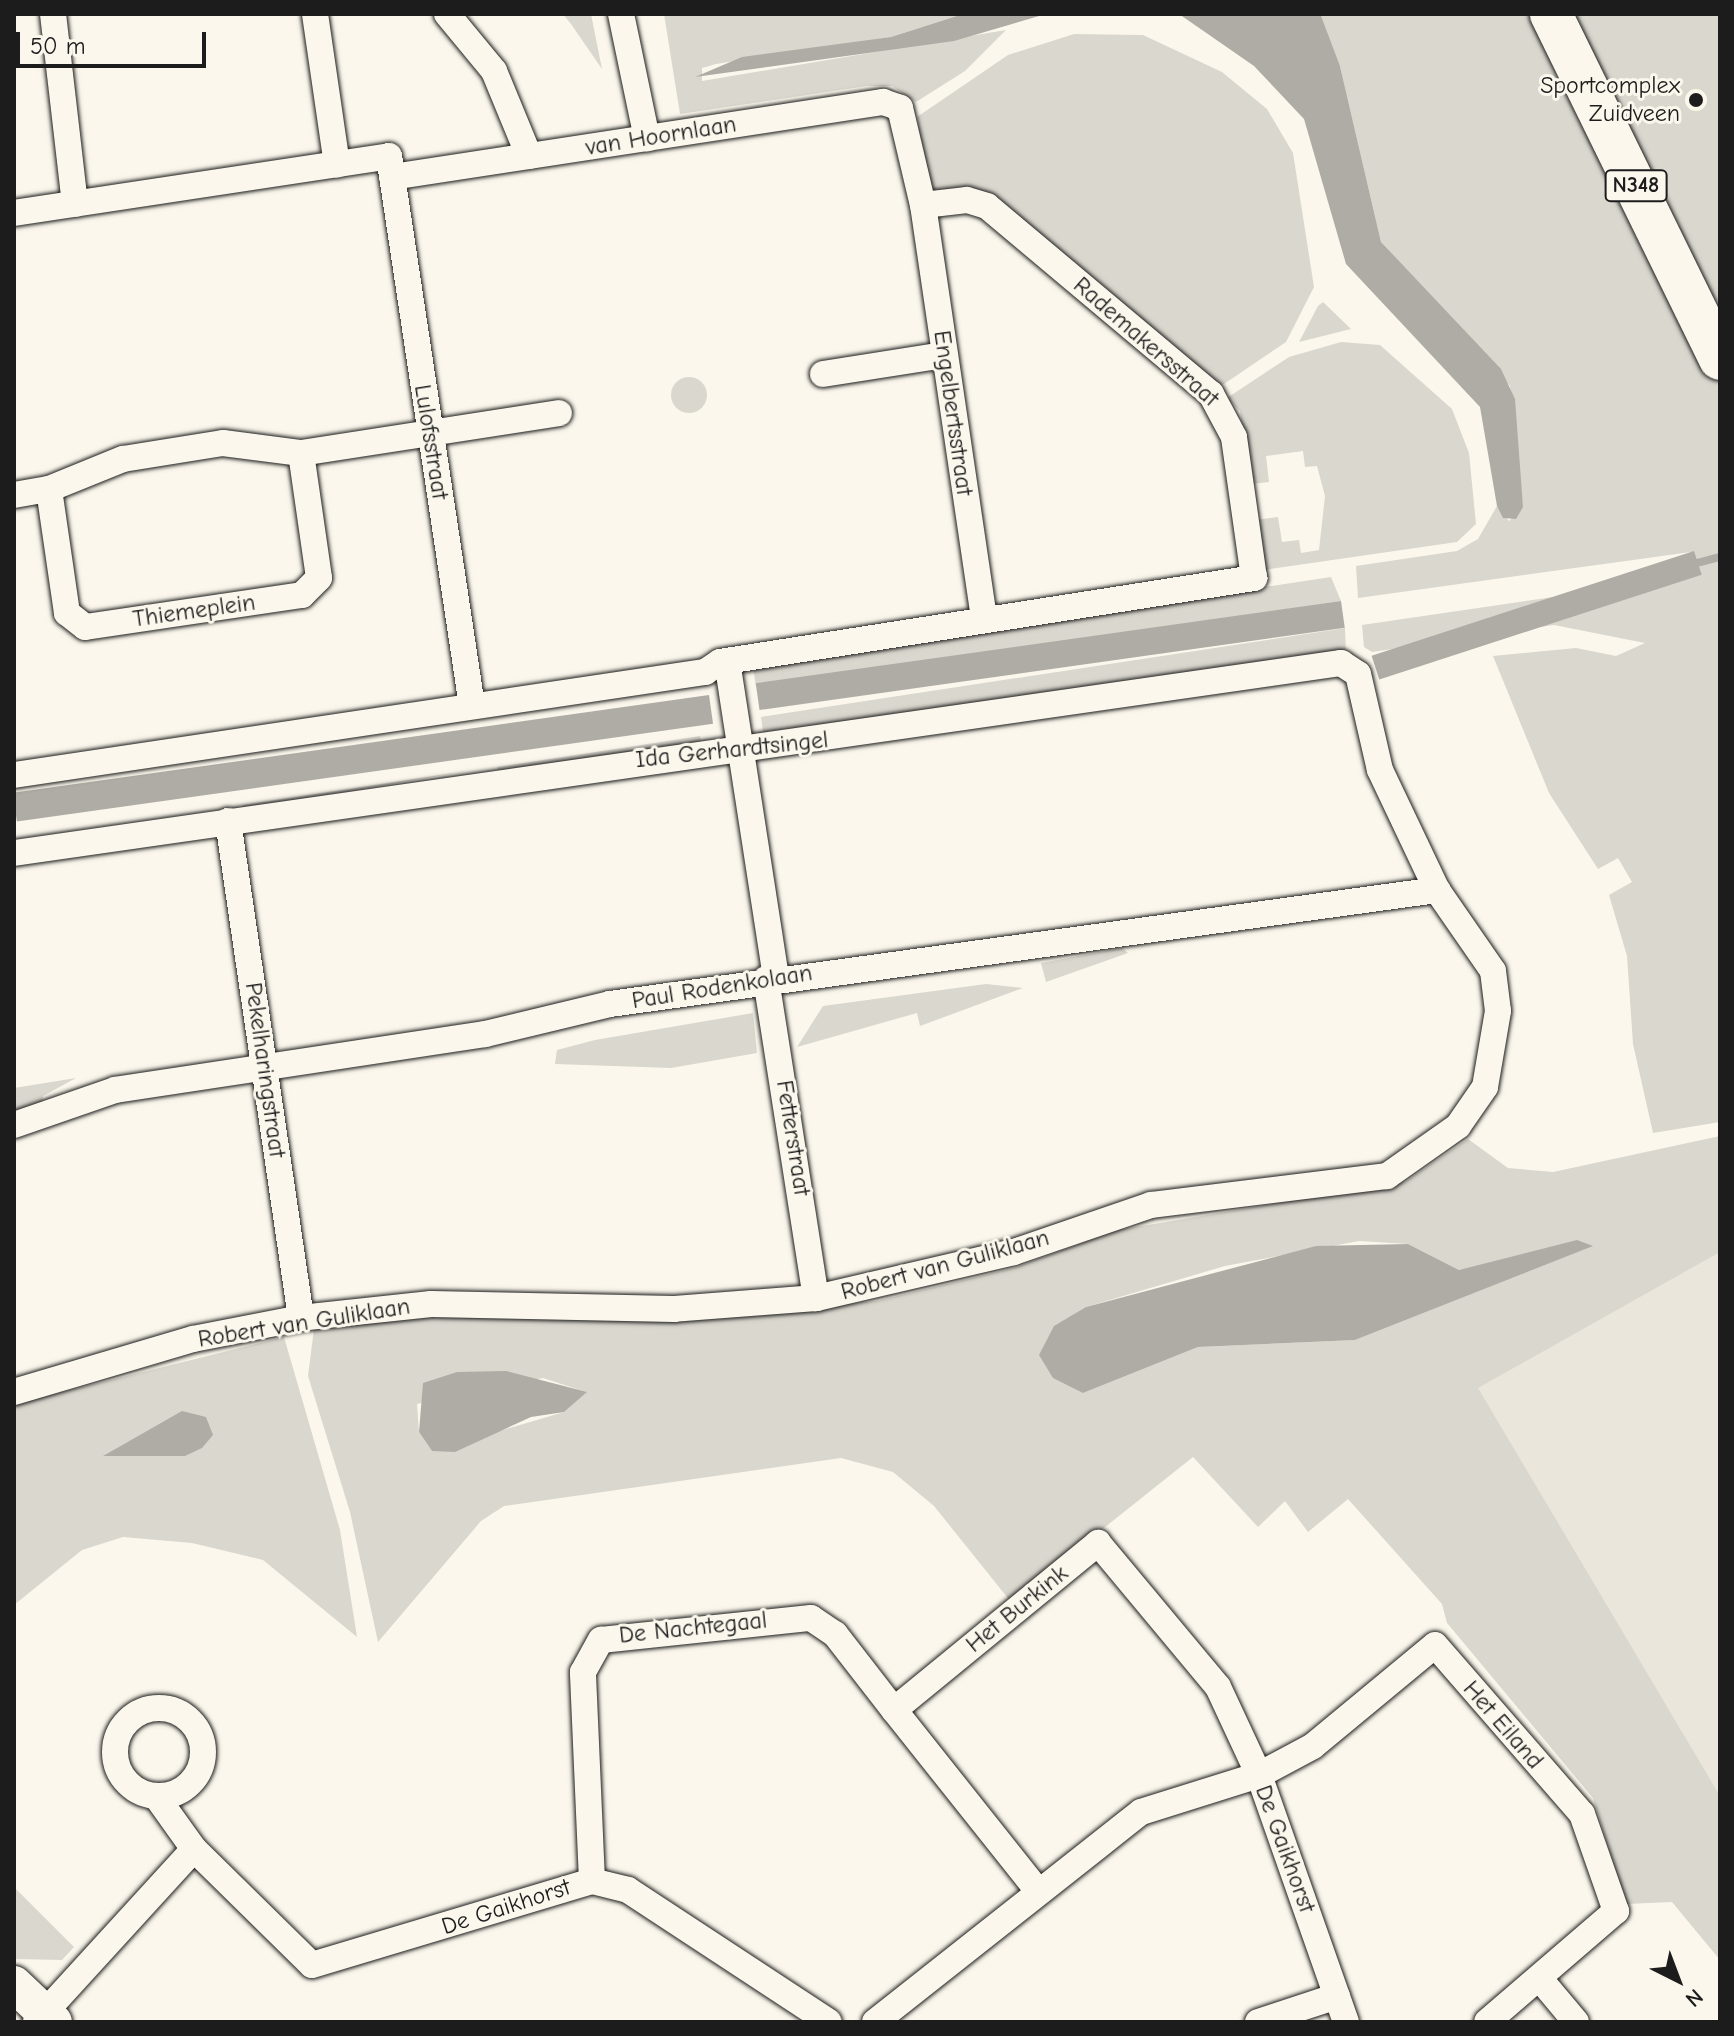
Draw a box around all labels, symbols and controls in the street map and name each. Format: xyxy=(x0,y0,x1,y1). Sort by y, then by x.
scale bar xyxy=(20,16,210,66)
text: 50 m xyxy=(30,32,86,60)
place label: Sportcomplex Zuidveen xyxy=(1540,72,1680,128)
marker: Sportcomplex Zuidveen xyxy=(1687,91,1705,109)
street label: van Hoornlaan xyxy=(584,110,738,162)
road number: N348 xyxy=(1604,168,1668,204)
street label: Rademakersstraat xyxy=(1067,271,1225,413)
street label: Engelbertsstraat xyxy=(927,329,979,497)
street label: Lulofsstraat xyxy=(408,382,454,502)
street label: Thiemeplein xyxy=(131,588,257,634)
street label: Ida Gerhardtsingel xyxy=(634,726,830,774)
street label: Paul Rodenkolaan xyxy=(630,959,814,1015)
street label: Pekelharingstraat xyxy=(238,981,292,1159)
street label: Fetterstraat xyxy=(770,1078,816,1198)
street label: Robert van Guliklaan xyxy=(838,1223,1052,1307)
street label: Robert van Guliklaan xyxy=(196,1292,412,1354)
street label: Het Burkink xyxy=(960,1559,1074,1659)
street label: De Nachtegaal xyxy=(618,1606,768,1650)
street label: Het Eiland xyxy=(1457,1675,1549,1775)
street label: De Gaikhorst xyxy=(1249,1781,1321,1917)
street label: De Gaikhorst xyxy=(438,1873,574,1941)
north arrow xyxy=(1638,1940,1718,2020)
text: N xyxy=(1680,1983,1708,2012)

